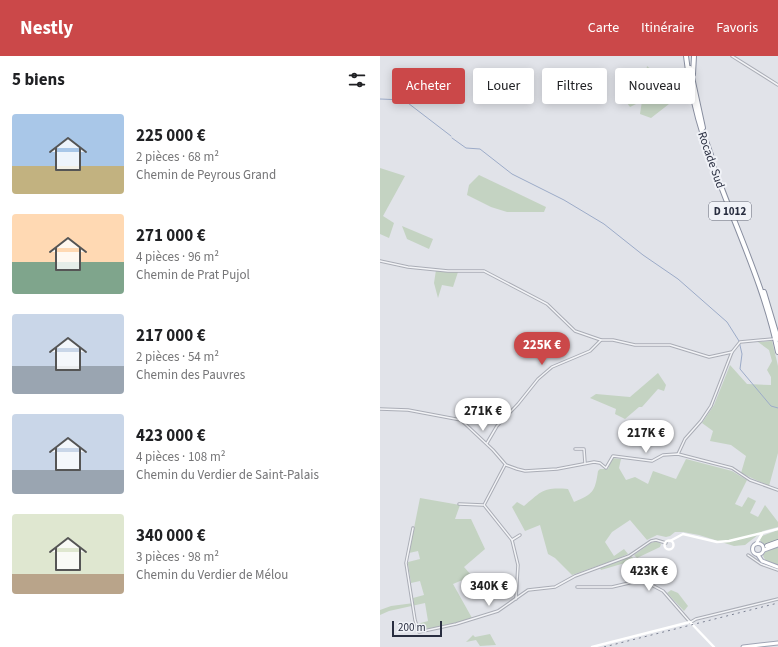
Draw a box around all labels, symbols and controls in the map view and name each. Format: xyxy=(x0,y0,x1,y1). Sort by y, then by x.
text: Nestly xyxy=(20,15,73,42)
text: Carte xyxy=(588,18,619,38)
text: Itinéraire xyxy=(641,18,694,38)
text: Favoris xyxy=(716,18,758,38)
text: 5 biens xyxy=(12,68,65,92)
chip: Acheter xyxy=(392,68,465,104)
chip: Louer xyxy=(473,68,534,104)
chip: Filtres xyxy=(542,68,607,104)
chip: Nouveau xyxy=(615,68,695,104)
icon: filters xyxy=(346,69,368,91)
text: 225 000 € xyxy=(136,124,206,148)
street label: Rocade Sud xyxy=(693,129,729,191)
icon: home xyxy=(44,130,92,178)
text: 2 pièces · 68 m² xyxy=(136,148,219,166)
text: Chemin de Peyrous Grand xyxy=(136,166,276,184)
road number: D 1012 xyxy=(709,202,751,220)
text: 271 000 € xyxy=(136,224,206,248)
icon: home xyxy=(44,230,92,278)
text: 4 pièces · 96 m² xyxy=(136,248,219,266)
text: Chemin de Prat Pujol xyxy=(136,266,250,284)
text: 217 000 € xyxy=(136,324,206,348)
icon: home xyxy=(44,330,92,378)
pin: 225K € xyxy=(509,332,575,366)
text: 225K € xyxy=(523,336,561,354)
text: 2 pièces · 54 m² xyxy=(136,348,219,366)
text: Chemin des Pauvres xyxy=(136,366,245,384)
pin: 271K € xyxy=(450,398,516,432)
text: 271K € xyxy=(464,402,502,420)
pin: 217K € xyxy=(613,420,679,454)
text: 423 000 € xyxy=(136,424,206,448)
text: 217K € xyxy=(627,424,665,442)
icon: home xyxy=(44,430,92,478)
text: 4 pièces · 108 m² xyxy=(136,448,225,466)
text: Chemin du Verdier de Saint-Palais xyxy=(136,466,319,484)
text: 340 000 € xyxy=(136,524,206,548)
icon: home xyxy=(44,530,92,578)
text: 3 pièces · 98 m² xyxy=(136,548,219,566)
pin: 423K € xyxy=(616,558,682,592)
text: 423K € xyxy=(630,562,668,580)
text: Chemin du Verdier de Mélou xyxy=(136,566,288,584)
pin: 340K € xyxy=(456,573,522,607)
text: 340K € xyxy=(470,577,508,595)
scale bar xyxy=(392,619,442,638)
text: 200 m xyxy=(398,620,426,635)

